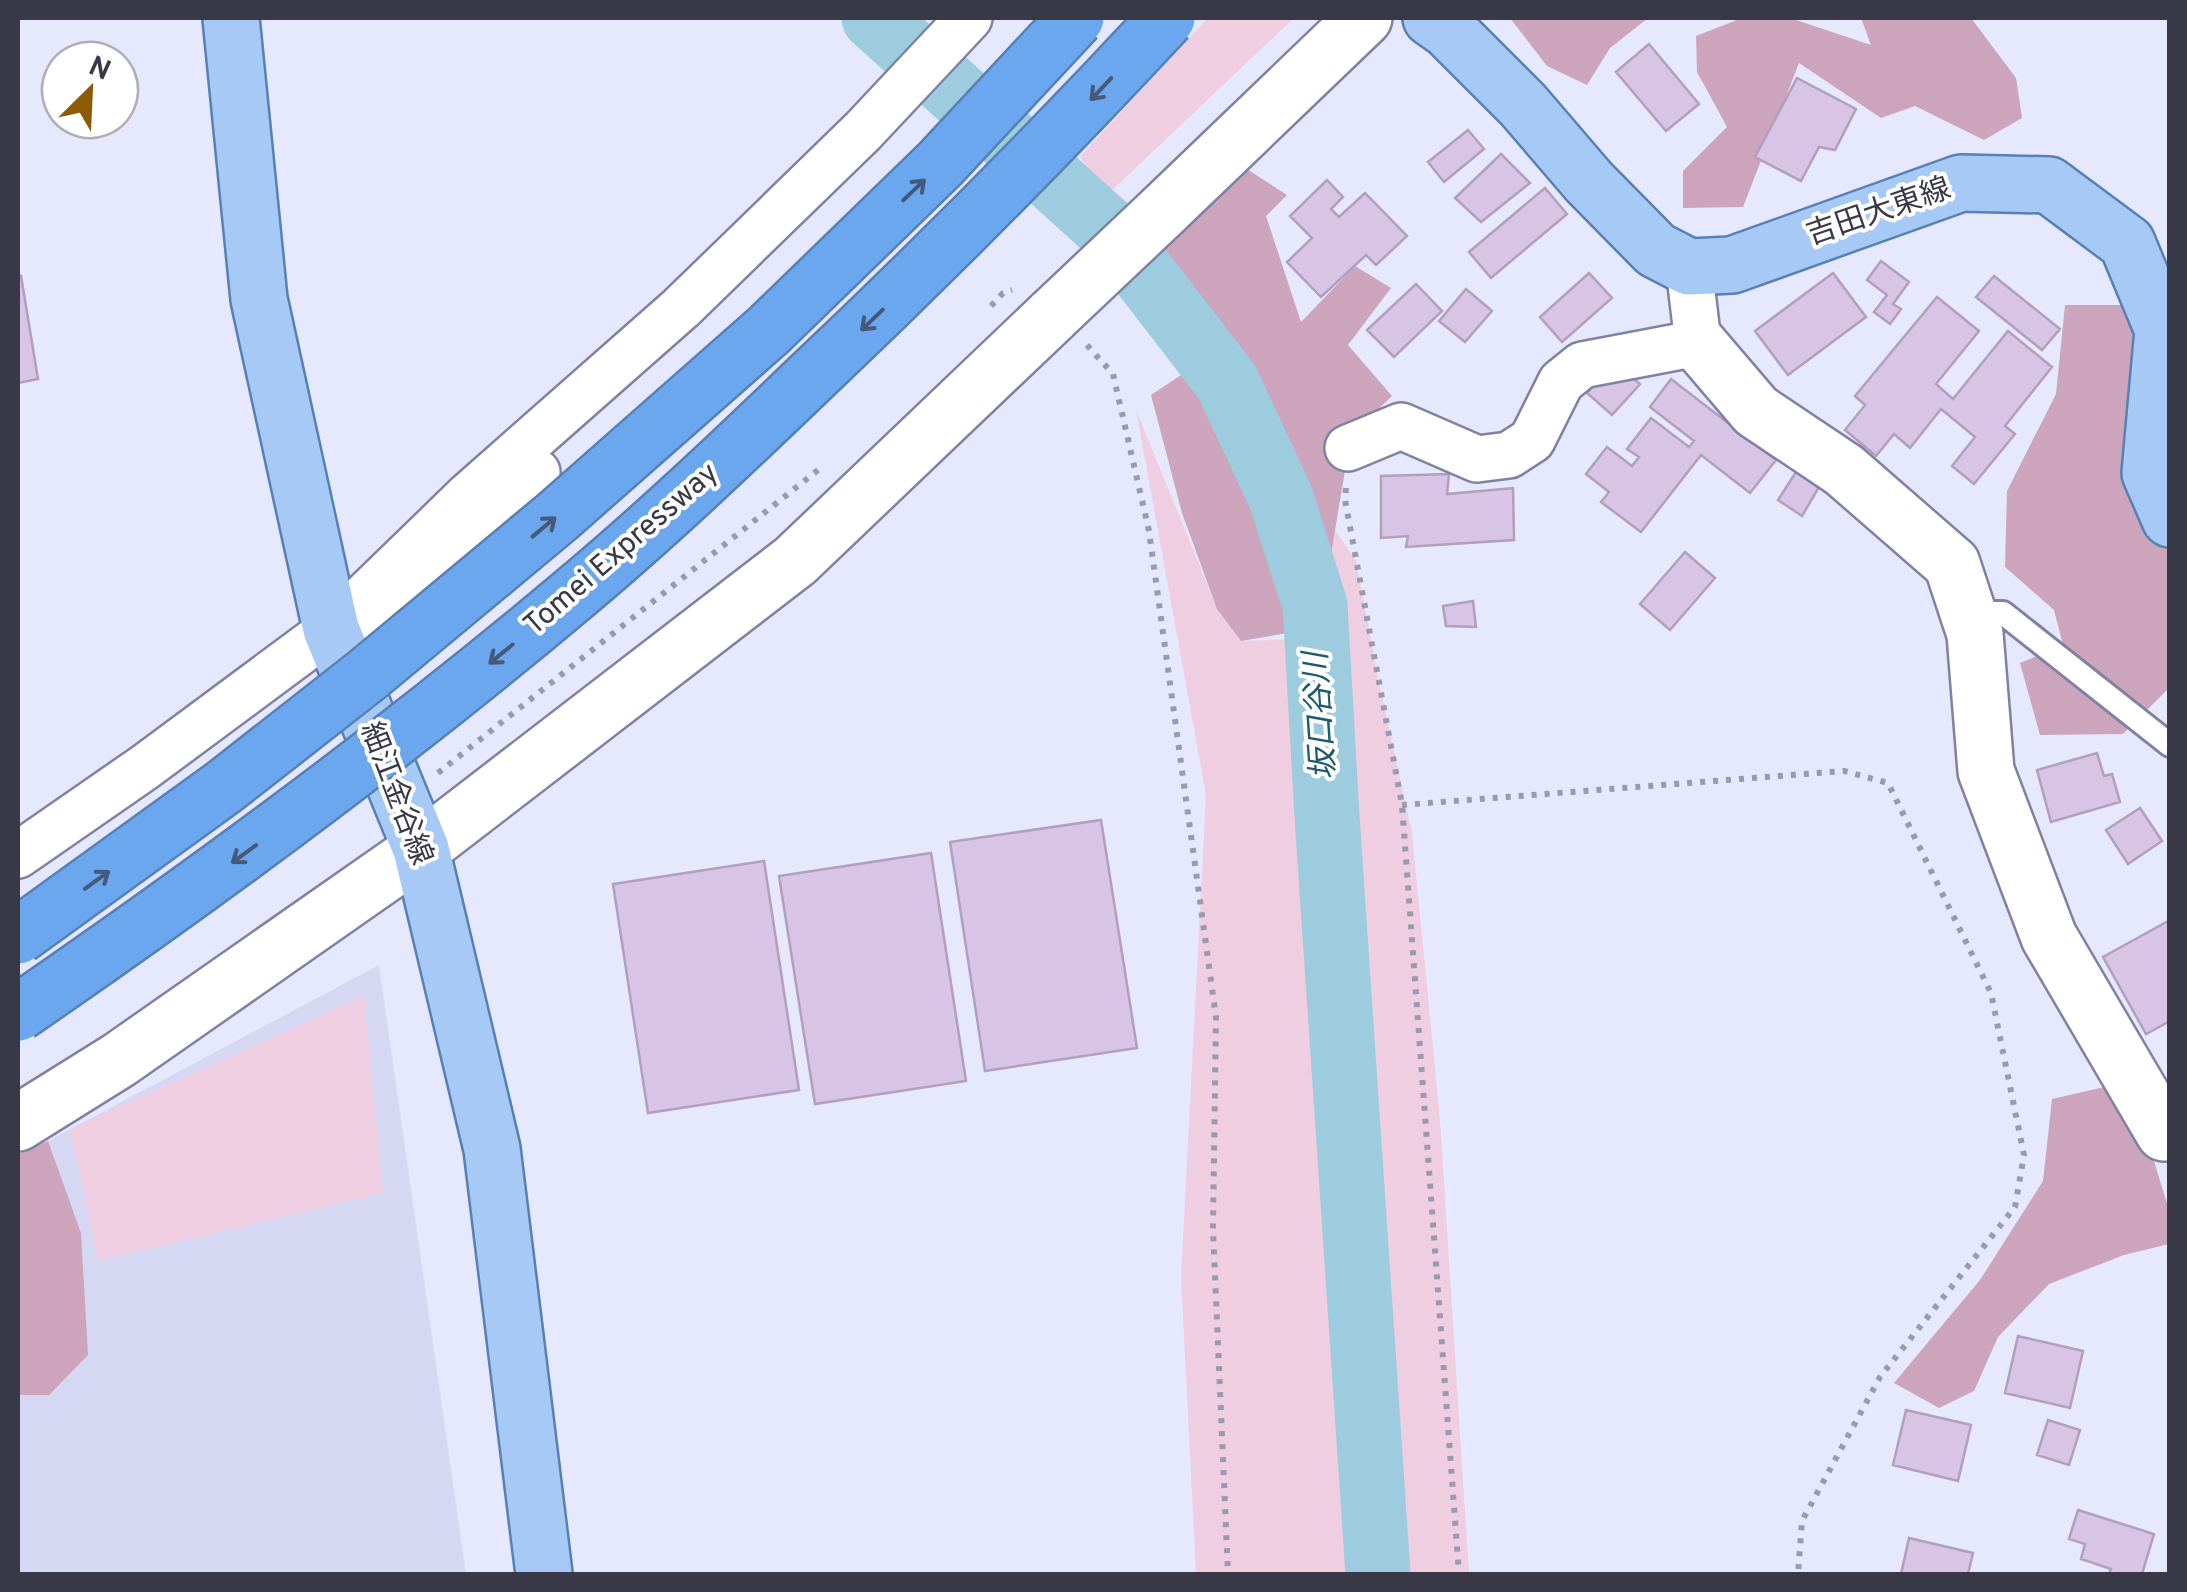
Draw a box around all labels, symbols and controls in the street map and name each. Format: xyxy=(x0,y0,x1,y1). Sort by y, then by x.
north arrow xyxy=(40,40,140,140)
text: N xyxy=(82,49,115,90)
one-way arrow xyxy=(1090,76,1113,101)
street label: 吉田大東線 xyxy=(1802,171,1956,255)
one-way arrow xyxy=(901,178,925,202)
one-way arrow xyxy=(861,308,885,332)
street label: Tomei Expressway xyxy=(517,455,727,645)
one-way arrow xyxy=(531,516,557,538)
one-way arrow xyxy=(488,643,514,665)
water label: 坂口谷川 xyxy=(1297,648,1346,781)
street label: 細江金谷線 xyxy=(351,717,439,871)
one-way arrow xyxy=(231,843,259,864)
one-way arrow xyxy=(83,869,110,890)

